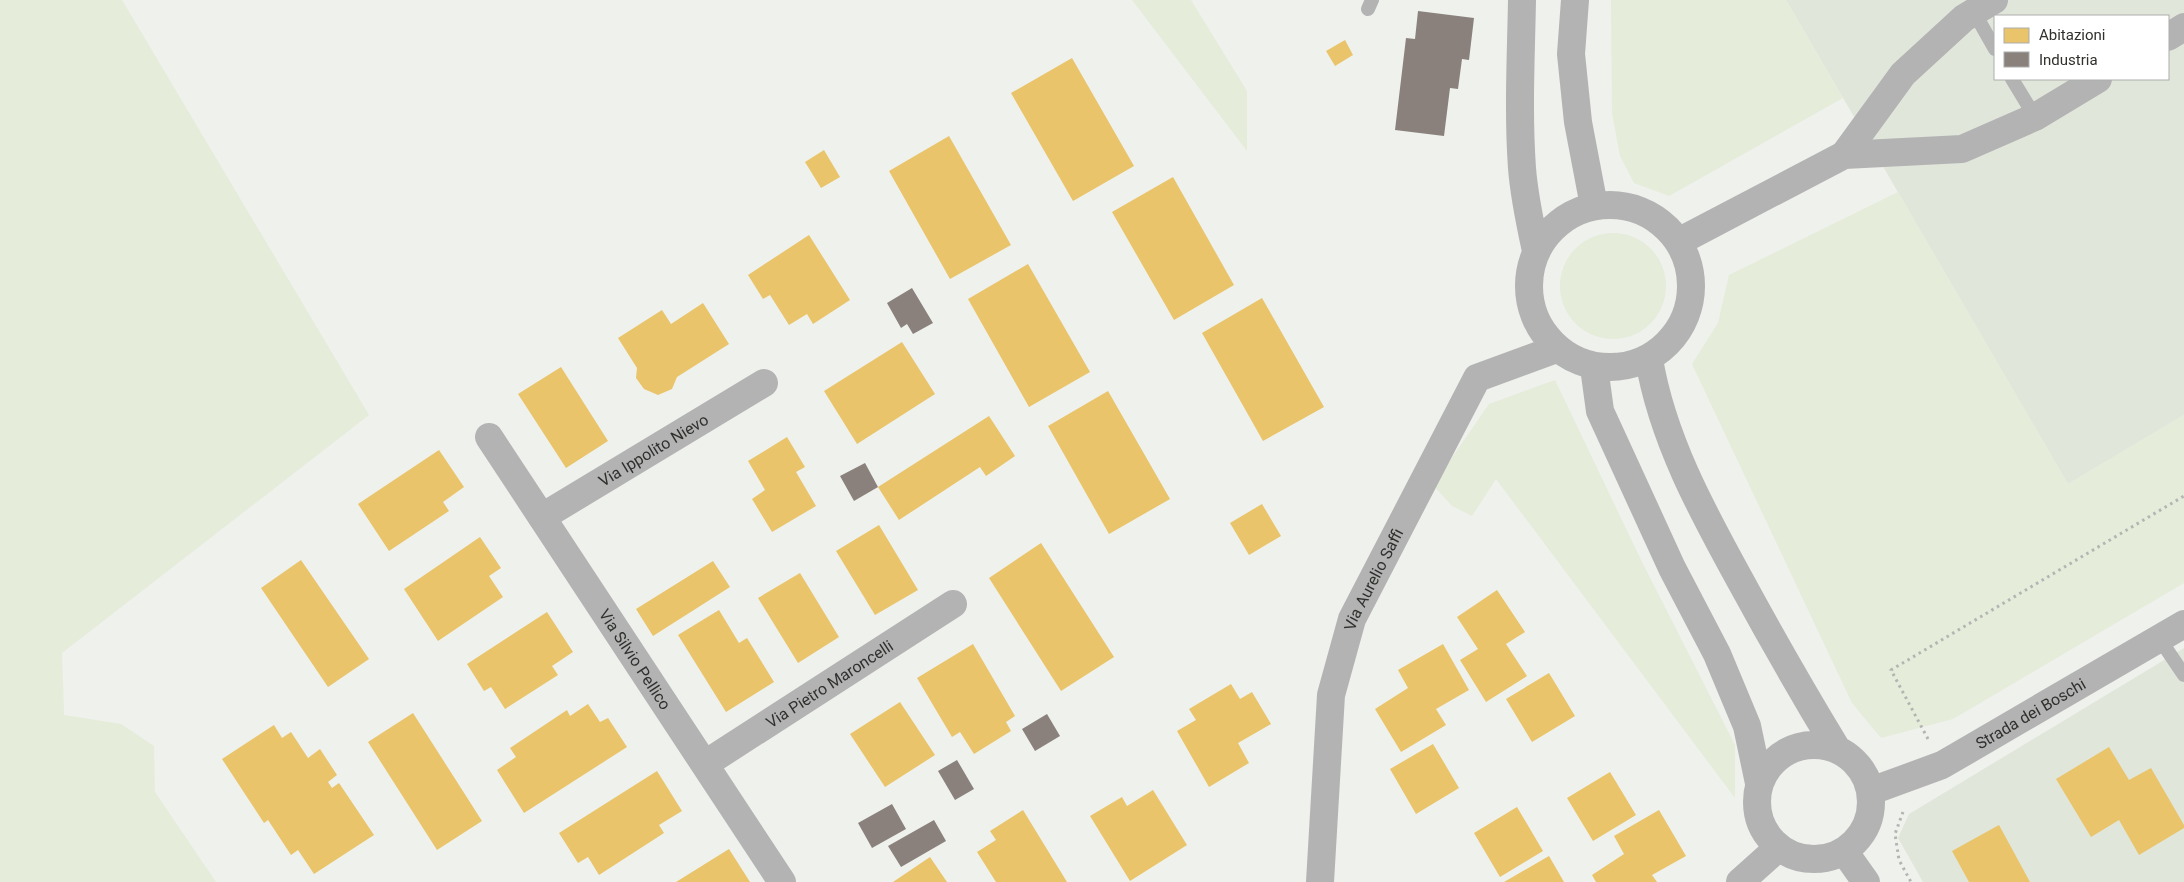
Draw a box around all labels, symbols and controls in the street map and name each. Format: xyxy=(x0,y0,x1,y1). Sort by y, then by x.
legend xyxy=(1994,15,2169,80)
text: Abitazioni xyxy=(2039,26,2106,44)
text: Industria xyxy=(2039,51,2098,69)
street label: Via Ippolito Nievo xyxy=(595,410,712,491)
street label: Via Aurelio Saffi xyxy=(1340,525,1407,633)
street label: Via Silvio Pellico xyxy=(595,606,675,713)
street label: Via Pietro Maroncelli xyxy=(763,636,897,732)
street label: Strada dei Boschi xyxy=(1972,674,2089,753)

